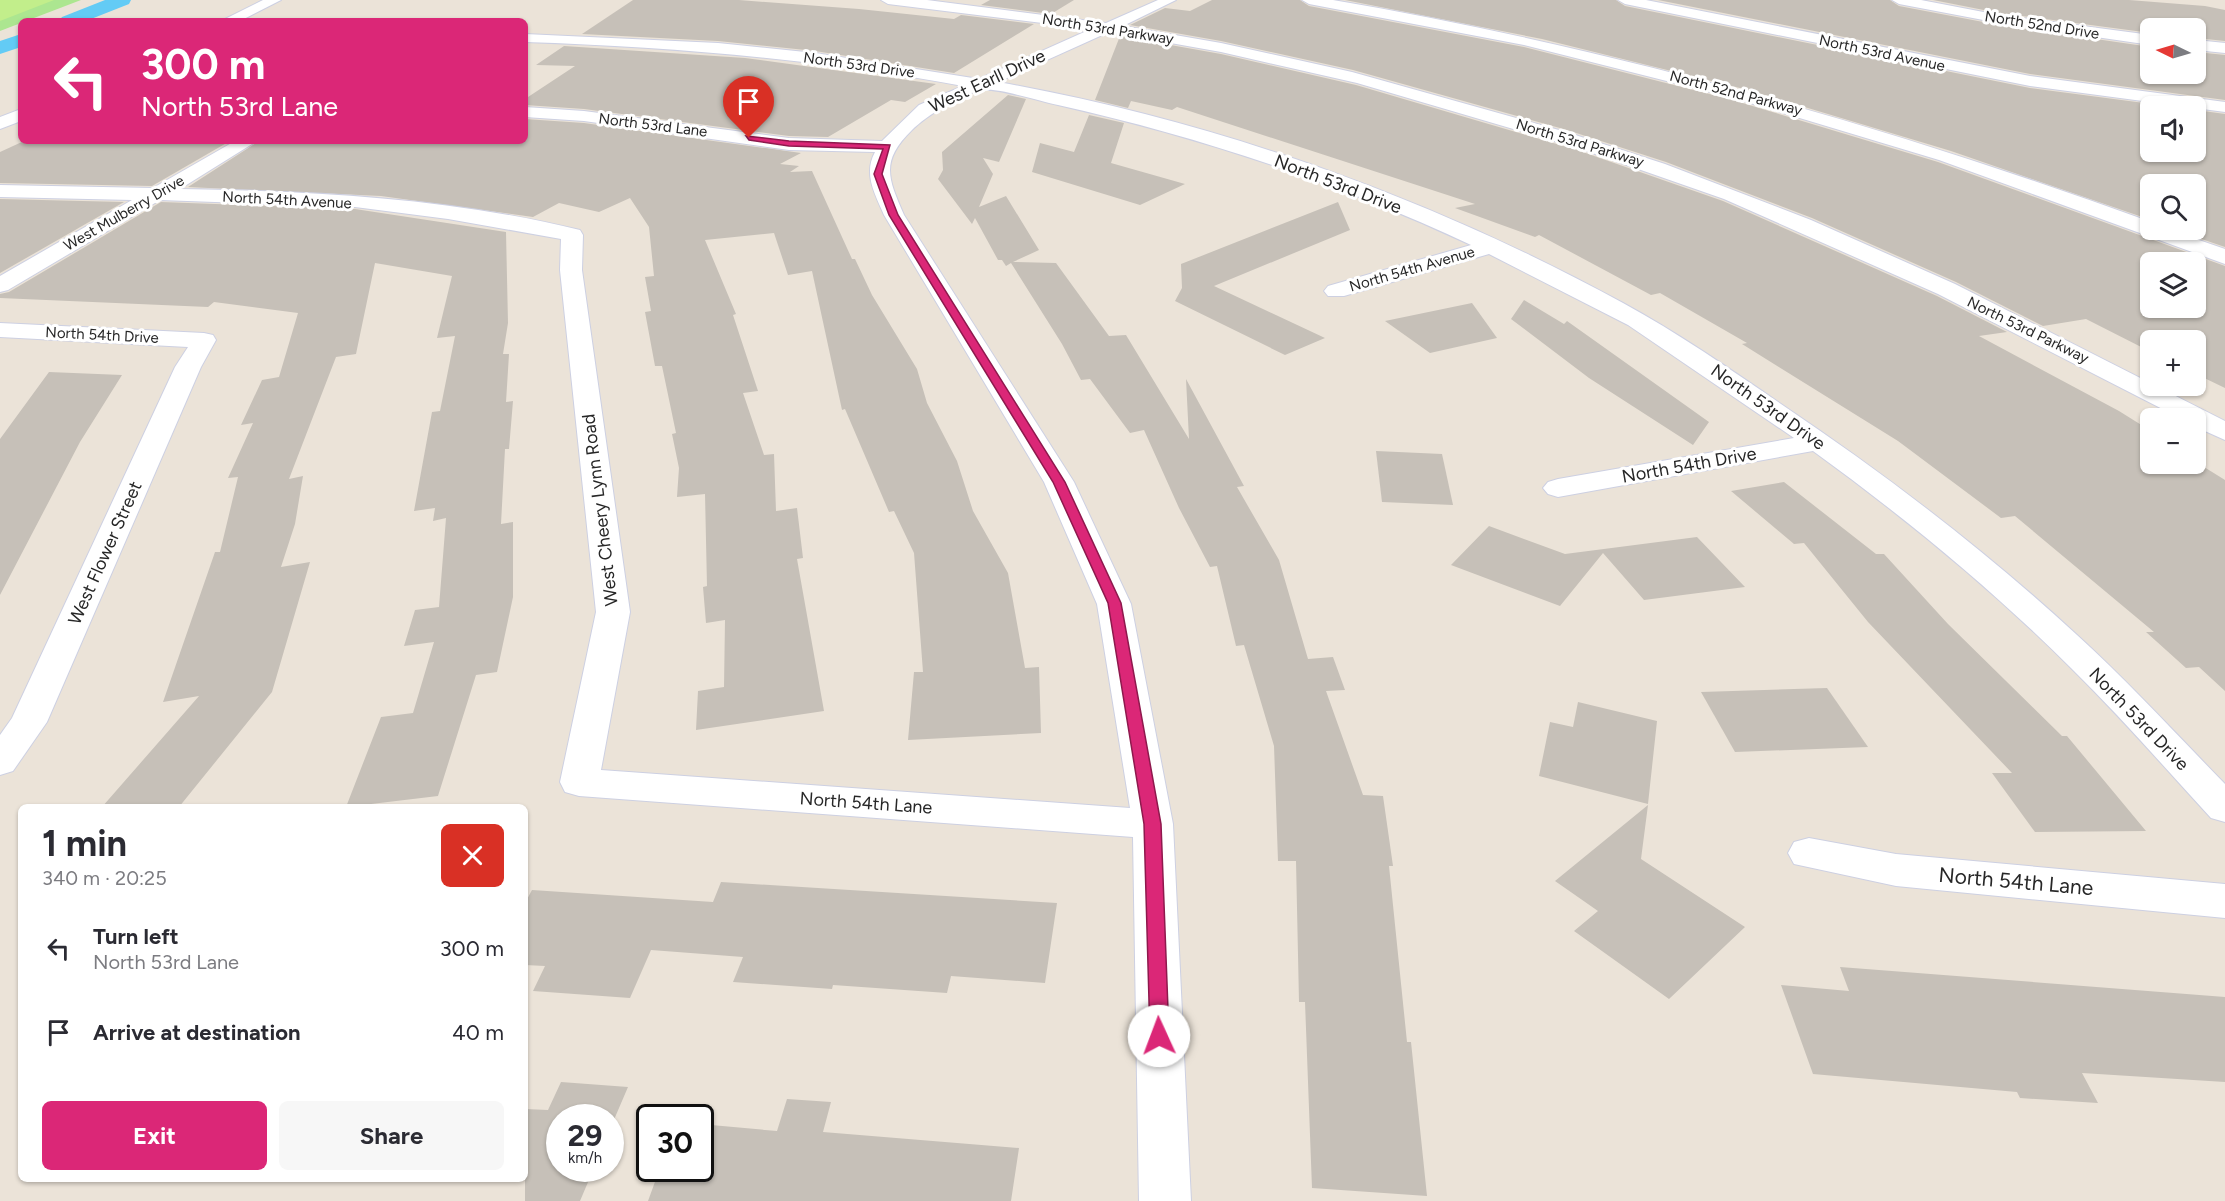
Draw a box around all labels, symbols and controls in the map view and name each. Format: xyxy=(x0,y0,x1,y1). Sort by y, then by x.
street label: North 52nd Drive xyxy=(1983,7,2101,43)
street label: North 53rd Parkway xyxy=(1041,10,1175,48)
north arrow xyxy=(2140,18,2206,84)
map controls xyxy=(2140,18,2206,474)
street label: North 53rd Avenue xyxy=(1817,31,1947,75)
text: 300 m xyxy=(141,39,265,90)
icon: left xyxy=(42,42,120,120)
street label: West Earll Drive xyxy=(925,44,1049,118)
street label: North 53rd Drive xyxy=(802,48,916,82)
street label: North 52nd Parkway xyxy=(1668,67,1804,119)
pin xyxy=(723,76,774,138)
icon: arrive xyxy=(732,85,765,118)
text: North 53rd Lane xyxy=(141,90,338,123)
button: sound xyxy=(2140,96,2206,162)
street label: North 53rd Lane xyxy=(598,109,708,141)
street label: North 53rd Parkway xyxy=(1514,115,1646,171)
street label: North 53rd Drive xyxy=(1271,150,1405,218)
street label: West Mulberry Drive xyxy=(61,171,187,255)
button: search xyxy=(2140,174,2206,240)
street label: North 54th Avenue xyxy=(222,188,352,212)
street label: North 54th Avenue xyxy=(1347,242,1477,296)
button: layers xyxy=(2140,252,2206,318)
street label: North 53rd Parkway xyxy=(1964,293,2092,367)
street label: North 54th Drive xyxy=(45,323,159,347)
button: + xyxy=(2140,330,2206,396)
street label: North 53rd Drive xyxy=(1707,359,1830,455)
button: − xyxy=(2140,408,2206,474)
street label: West Cheery Lynn Road xyxy=(577,413,623,607)
street label: North 54th Drive xyxy=(1620,442,1758,488)
street label: West Flower Street xyxy=(64,478,147,628)
street label: North 53rd Drive xyxy=(2084,663,2194,775)
street label: North 54th Lane xyxy=(799,787,933,819)
text: 1 min xyxy=(42,822,127,865)
button: close xyxy=(441,824,504,887)
street label: North 54th Lane xyxy=(1938,862,2094,900)
text: 340 m · 20:25 xyxy=(42,866,167,890)
text: Turn left xyxy=(93,923,179,950)
icon: left xyxy=(42,932,75,965)
text: 300 m xyxy=(440,935,504,962)
text: North 53rd Lane xyxy=(93,950,239,974)
position arrow xyxy=(1127,1004,1191,1068)
icon: arrive xyxy=(42,1016,75,1049)
text: Arrive at destination xyxy=(93,1019,301,1046)
text: 40 m xyxy=(452,1019,504,1046)
button: Exit xyxy=(42,1101,267,1170)
button: Share xyxy=(279,1101,504,1170)
speed limit sign: 30 xyxy=(636,1104,714,1182)
text: 29 xyxy=(568,1117,602,1154)
text: km/h xyxy=(568,1149,602,1167)

